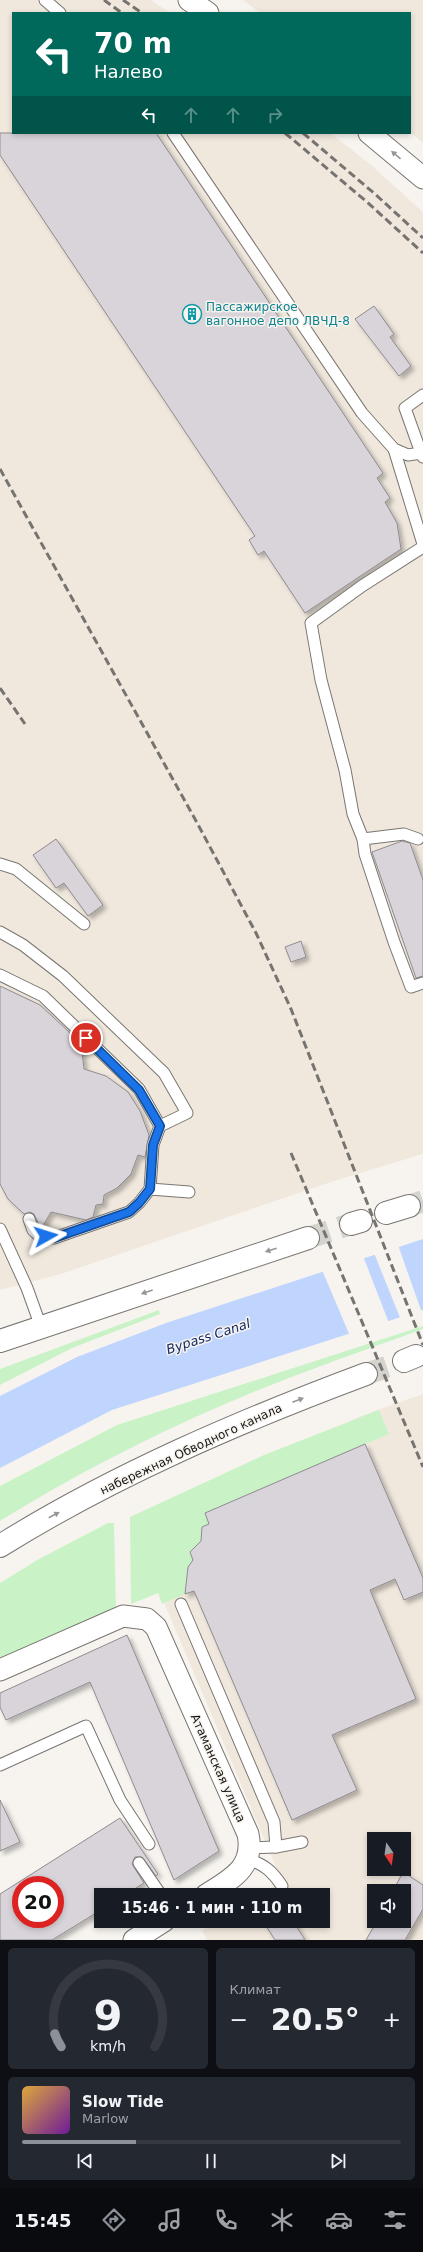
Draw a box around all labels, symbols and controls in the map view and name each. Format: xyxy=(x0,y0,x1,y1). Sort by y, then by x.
text: 70 m xyxy=(94,27,172,60)
icon: left xyxy=(28,28,80,80)
text: Налево xyxy=(94,61,163,82)
icon: left xyxy=(138,104,160,126)
icon: ahead xyxy=(180,104,202,126)
icon: ahead xyxy=(222,104,244,126)
icon: right xyxy=(264,104,286,126)
one-way arrow xyxy=(391,151,402,160)
place label: Пассажирское вагонное депо ЛВЧД-8 xyxy=(206,300,350,328)
building icon: Пассажирское вагонное депо ЛВЧД-8 xyxy=(181,303,203,325)
pin xyxy=(69,1021,103,1055)
icon: arrive xyxy=(75,1027,97,1049)
position arrow xyxy=(25,1215,67,1257)
one-way arrow xyxy=(264,1248,276,1254)
one-way arrow xyxy=(141,1289,153,1295)
water label: Bypass Canal xyxy=(164,1316,252,1357)
one-way arrow xyxy=(293,1397,305,1403)
street label: набережная Обводного канала xyxy=(98,1401,284,1497)
one-way arrow xyxy=(48,1512,60,1519)
street label: Атаманская улица xyxy=(188,1712,248,1824)
north arrow xyxy=(367,1832,411,1876)
map controls xyxy=(367,1832,411,1928)
speed limit sign: 20 xyxy=(12,1876,64,1928)
button: sound xyxy=(367,1884,411,1928)
text: 15:46 · 1 мин · 110 m xyxy=(122,1899,303,1917)
text: Климат xyxy=(230,1982,281,1997)
text: 9 xyxy=(93,1990,122,2039)
text: 20.5° xyxy=(271,2002,360,2037)
text: − xyxy=(230,2007,248,2032)
text: + xyxy=(383,2007,401,2032)
text: km/h xyxy=(90,2037,126,2053)
text: Slow Tide xyxy=(82,2093,164,2111)
text: Marlow xyxy=(82,2111,129,2126)
icon: previous xyxy=(74,2150,96,2172)
icon: pause xyxy=(200,2150,222,2172)
icon: next xyxy=(327,2150,349,2172)
icon: directions xyxy=(100,2206,128,2234)
icon: music xyxy=(156,2206,184,2234)
icon: phone xyxy=(212,2206,240,2234)
icon: climate xyxy=(268,2206,296,2234)
icon: car xyxy=(325,2206,353,2234)
icon: filters xyxy=(381,2206,409,2234)
text: 15:45 xyxy=(14,2210,71,2231)

